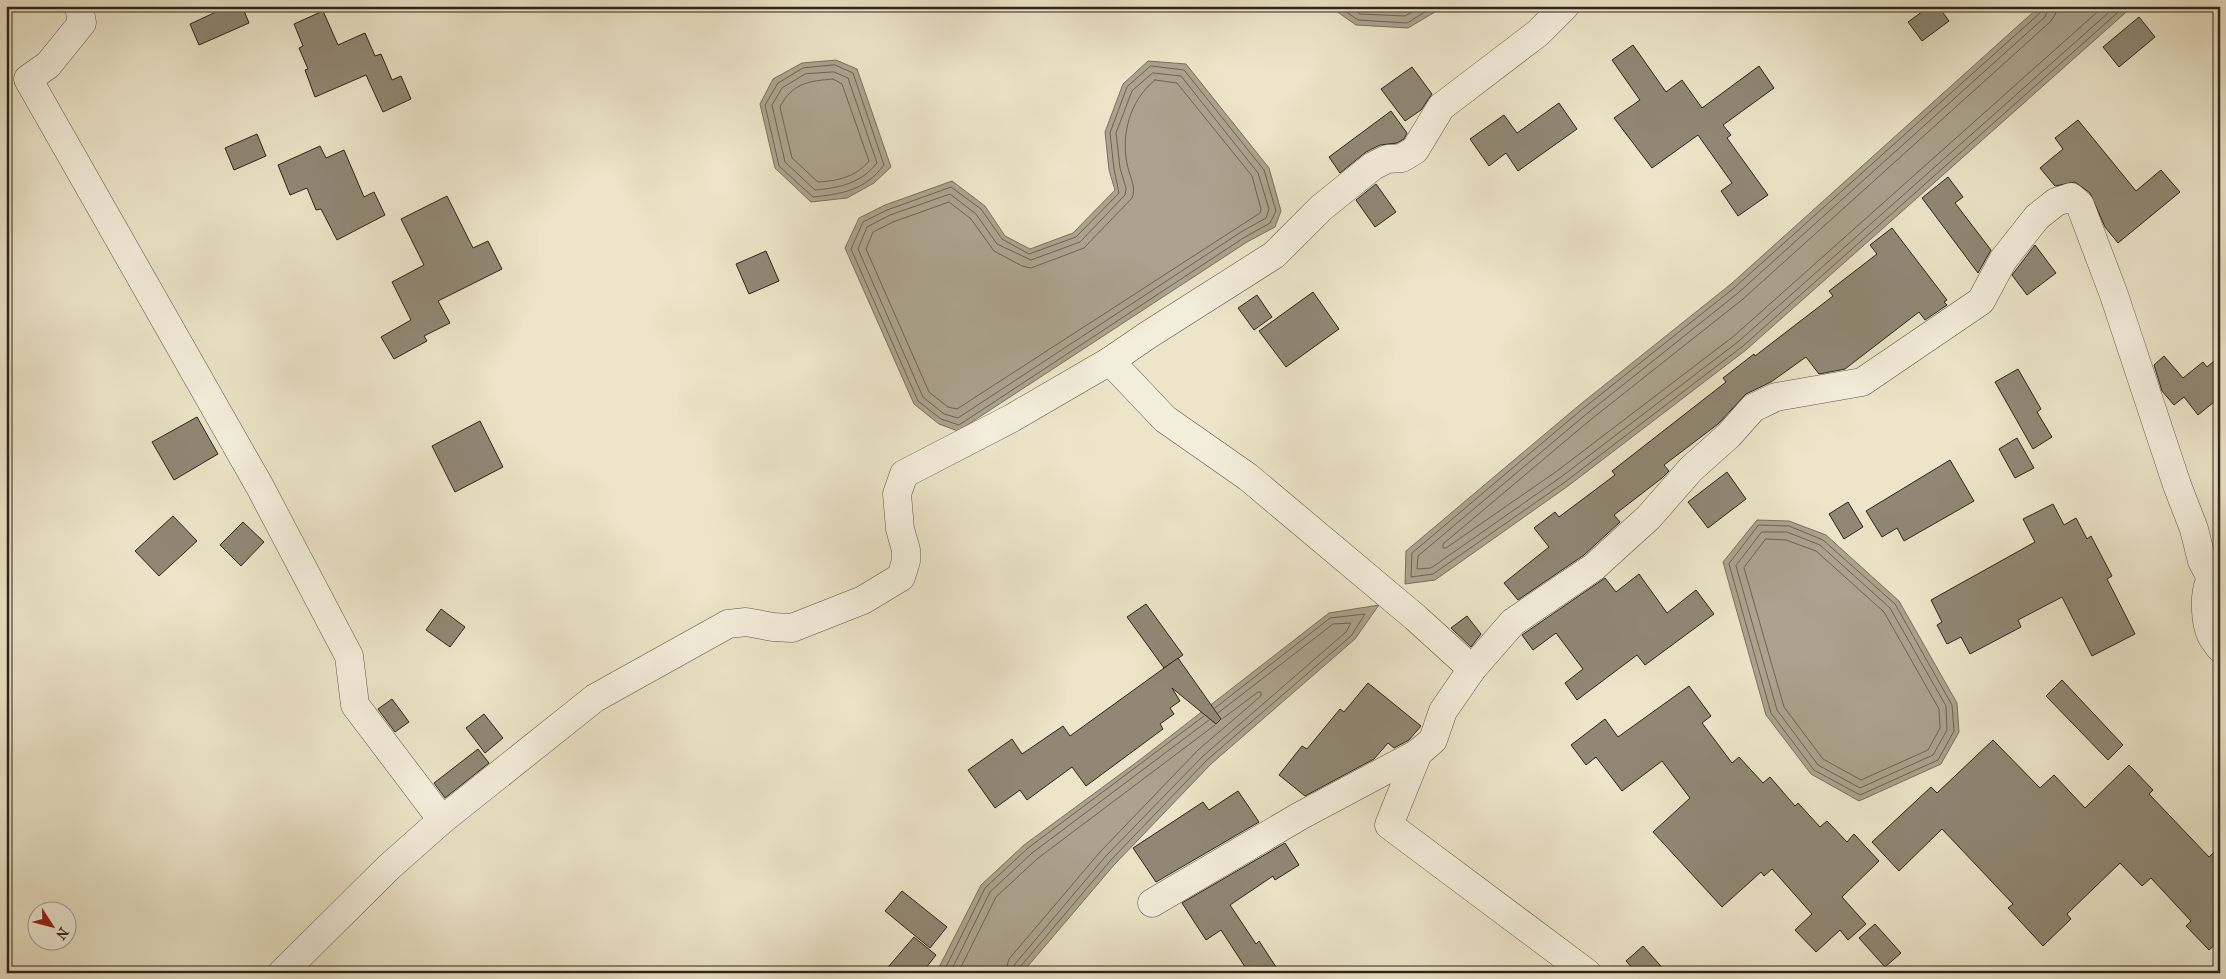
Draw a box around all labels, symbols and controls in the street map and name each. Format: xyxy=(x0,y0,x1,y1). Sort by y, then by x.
north arrow xyxy=(28,902,78,952)
text: N xyxy=(52,924,72,943)

